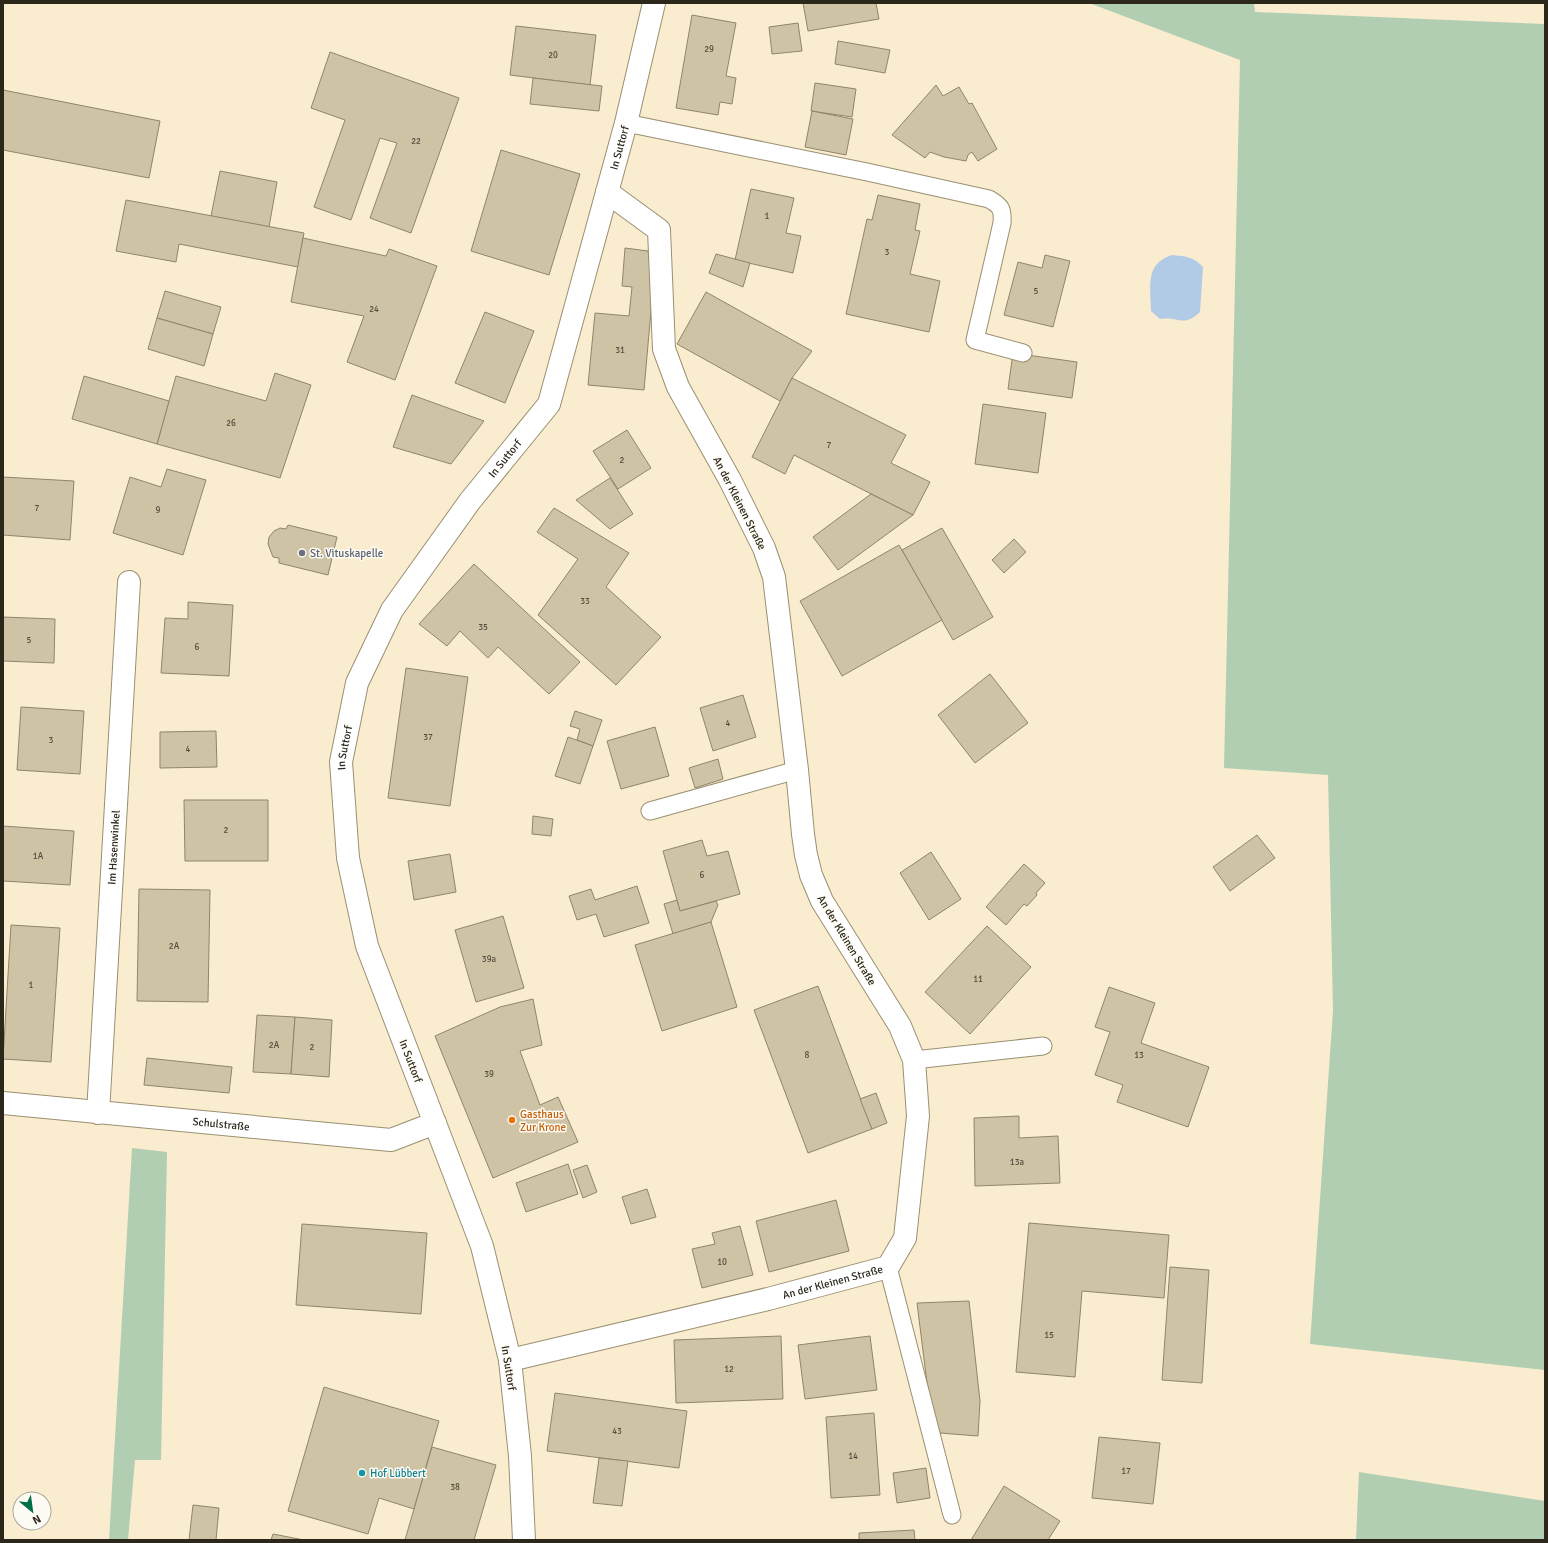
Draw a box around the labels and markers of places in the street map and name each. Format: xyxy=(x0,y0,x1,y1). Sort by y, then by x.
place label: St. Vituskapelle xyxy=(310,547,383,560)
marker: St. Vituskapelle xyxy=(297,548,307,558)
place label: Gasthaus Zur Krone xyxy=(520,1108,566,1134)
marker: Gasthaus Zur Krone xyxy=(507,1115,517,1125)
place label: Hof Lübbert xyxy=(370,1467,426,1480)
marker: Hof Lübbert xyxy=(357,1468,367,1478)

